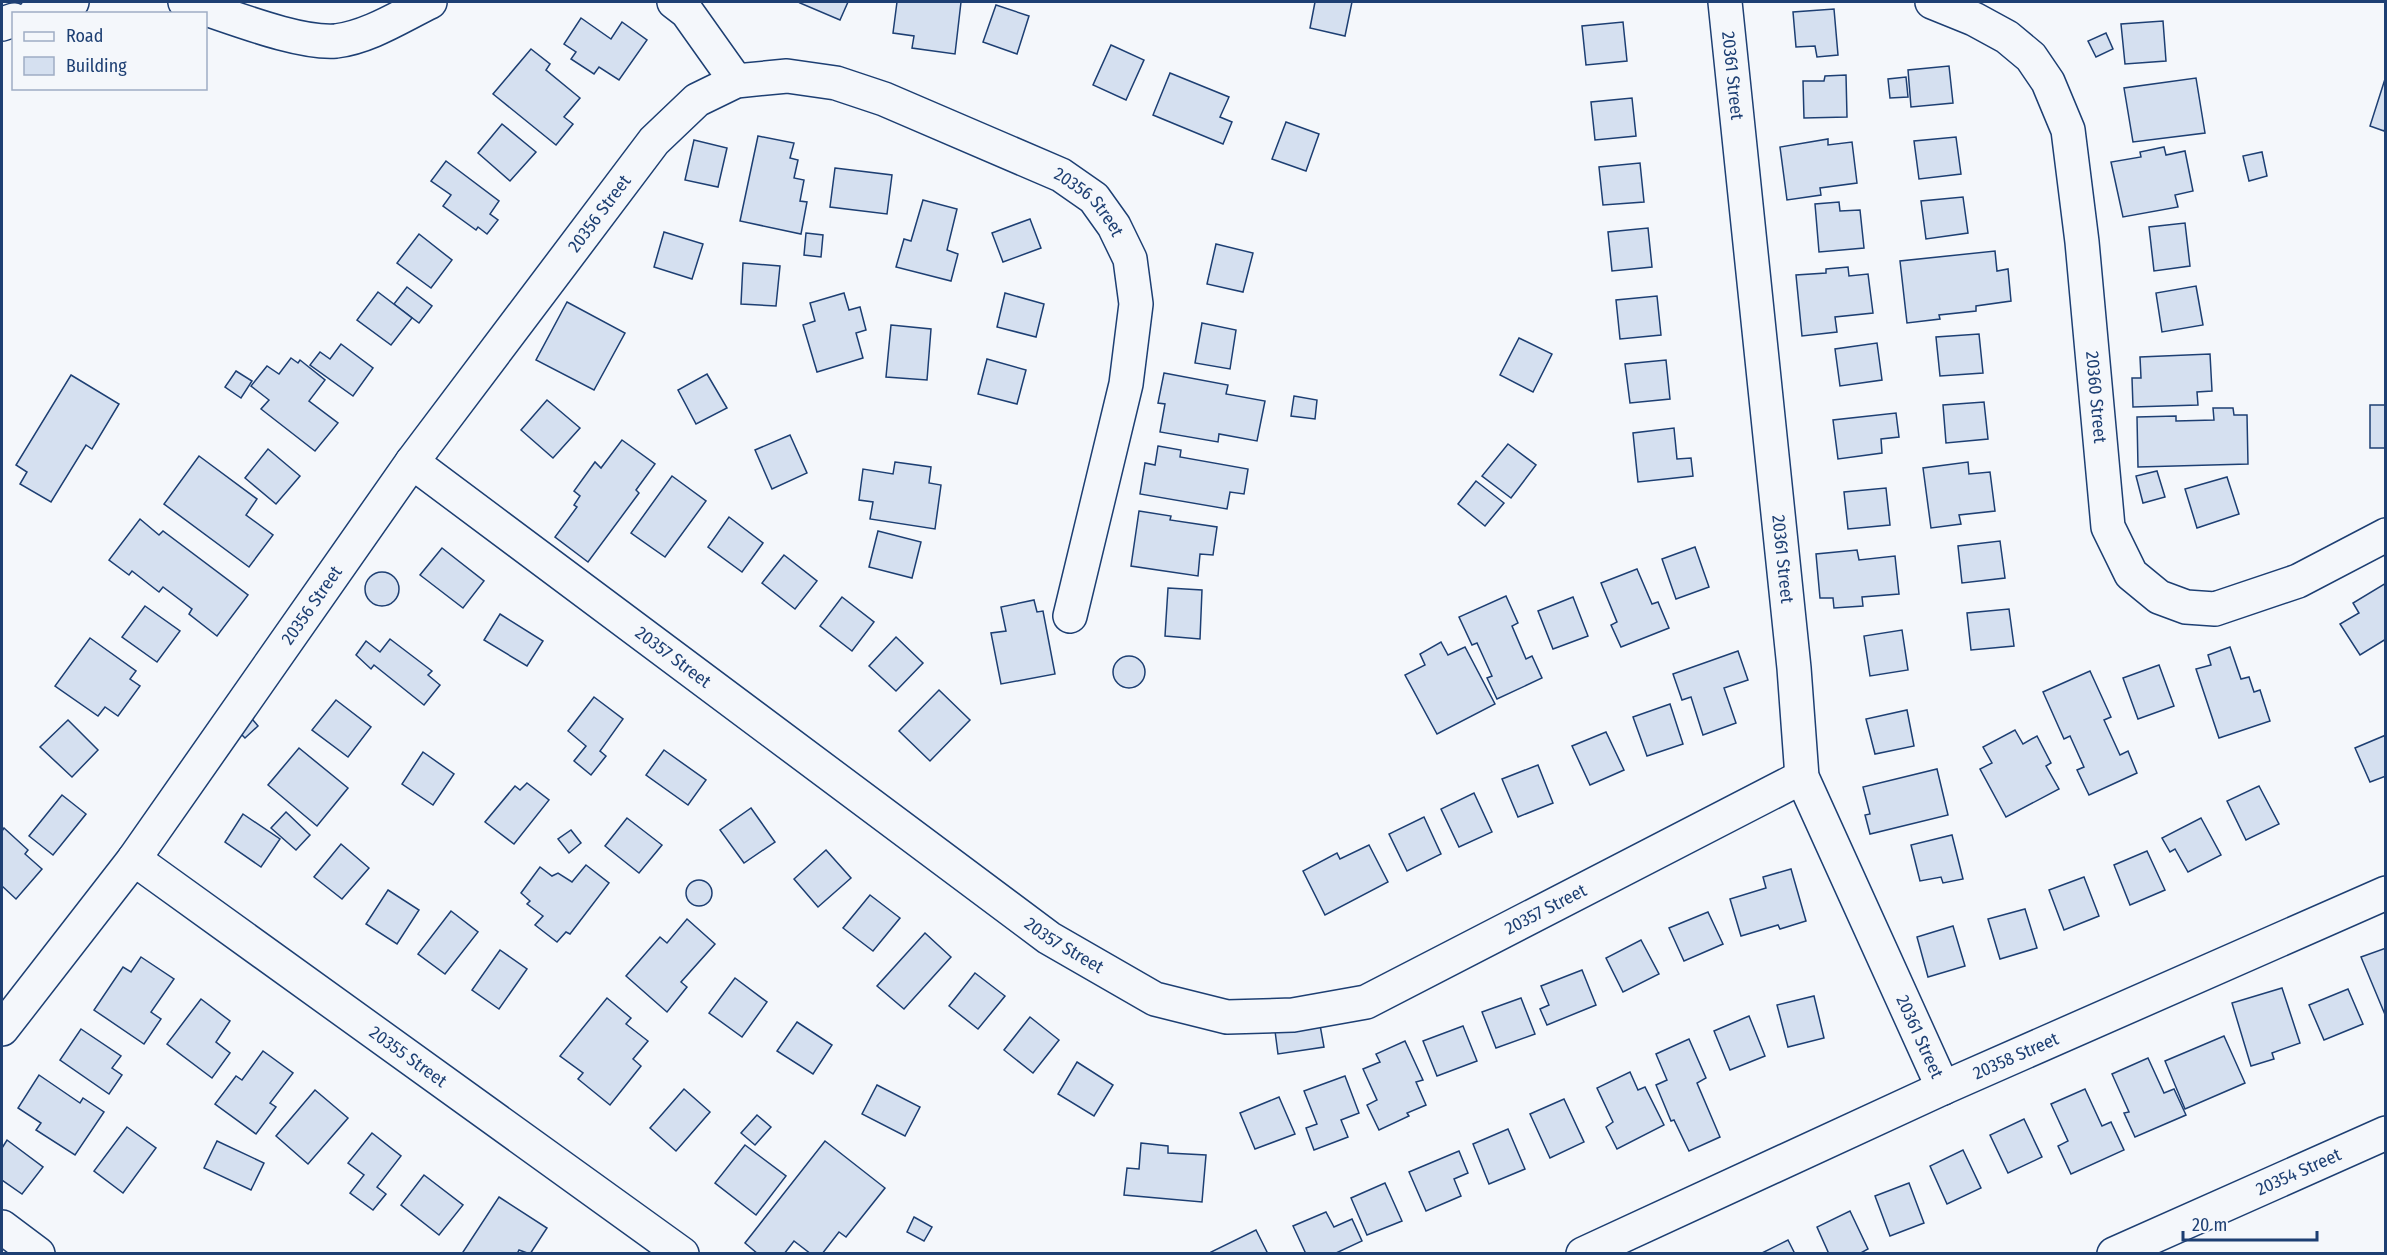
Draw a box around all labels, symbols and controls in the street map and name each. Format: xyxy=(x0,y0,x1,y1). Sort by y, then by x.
legend xyxy=(12,12,207,90)
text: Road xyxy=(66,25,103,47)
street label: 20361 Street xyxy=(1717,30,1748,121)
text: Building xyxy=(66,55,127,77)
street label: 20356 Street xyxy=(1051,162,1128,240)
street label: 20356 Street xyxy=(563,171,636,257)
street label: 20360 Street xyxy=(2081,350,2111,444)
street label: 20361 Street xyxy=(1767,514,1798,605)
street label: 20356 Street xyxy=(277,562,347,649)
street label: 20357 Street xyxy=(631,622,715,693)
street label: 20357 Street xyxy=(1501,879,1590,940)
street label: 20357 Street xyxy=(1020,913,1108,978)
street label: 20361 Street xyxy=(1891,992,1948,1082)
street label: 20355 Street xyxy=(365,1021,451,1092)
street label: 20358 Street xyxy=(1970,1027,2062,1084)
street label: 20354 Street xyxy=(2253,1143,2345,1200)
scale bar xyxy=(2183,1204,2316,1242)
text: 20 m xyxy=(2192,1214,2227,1236)

